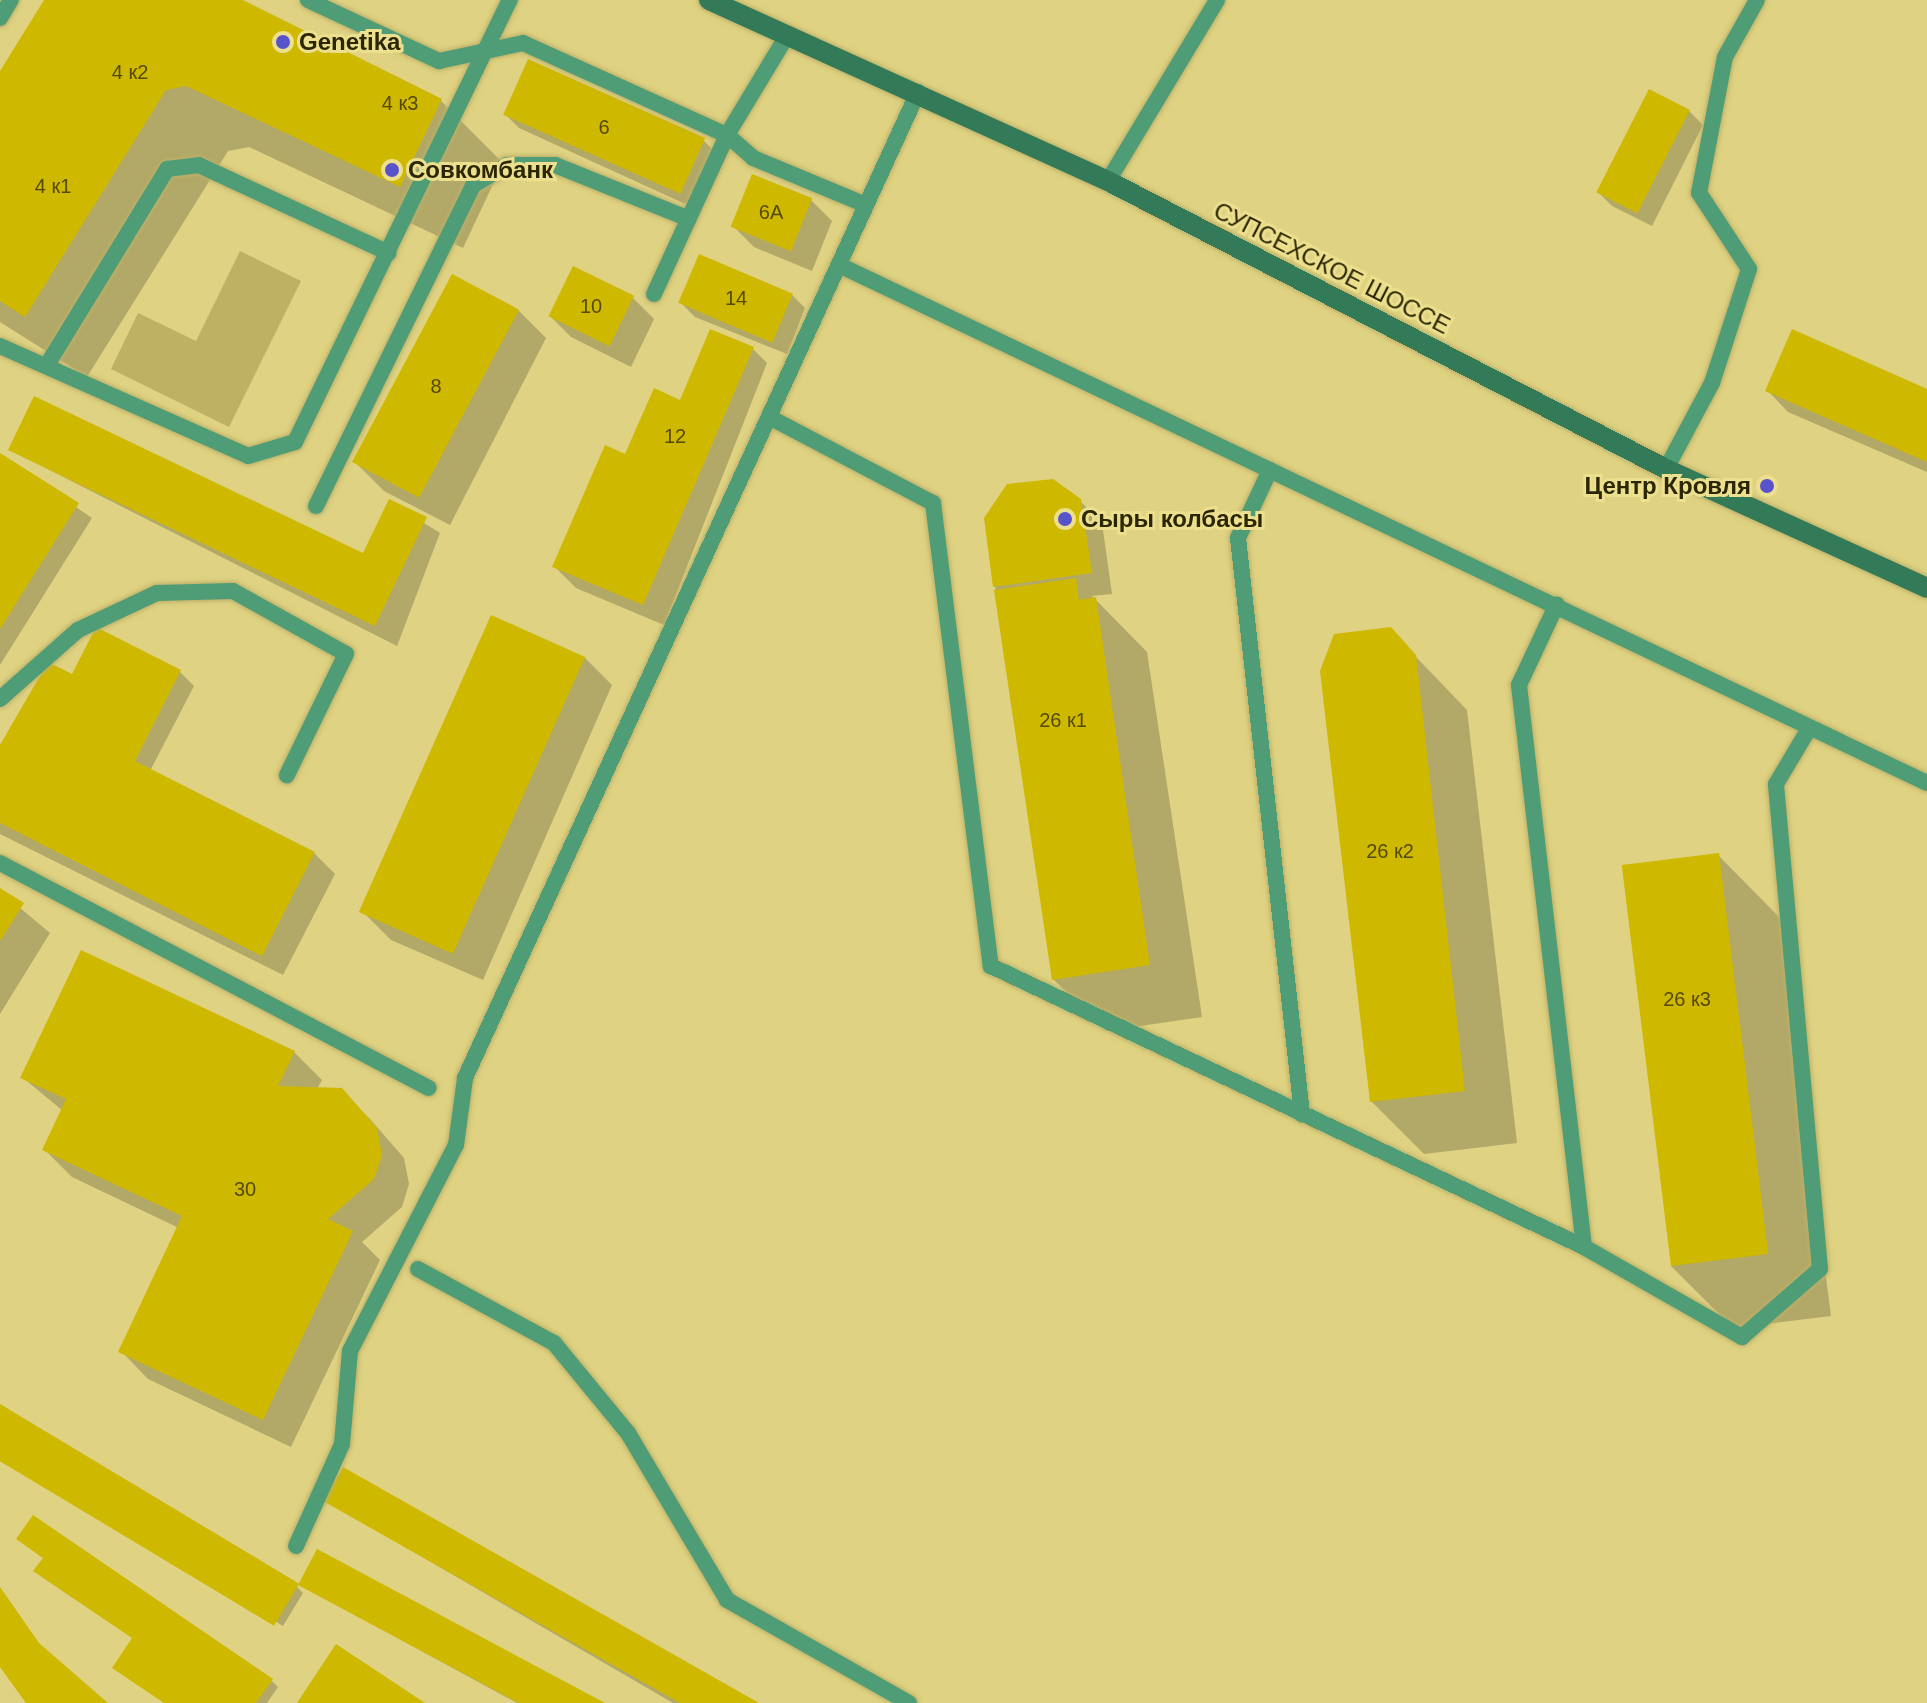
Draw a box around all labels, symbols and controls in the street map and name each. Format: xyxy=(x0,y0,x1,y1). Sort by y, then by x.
place label: Genetika xyxy=(299,28,400,56)
marker: Genetika xyxy=(274,33,292,51)
house number: 4 к2 xyxy=(112,60,148,84)
house number: 4 к3 xyxy=(382,91,418,115)
house number: 6 xyxy=(598,115,610,139)
place label: Совкомбанк xyxy=(408,156,553,184)
marker: Совкомбанк xyxy=(383,161,401,179)
house number: 4 к1 xyxy=(35,174,71,198)
street label: СУПСЕХСКОЕ ШОССЕ xyxy=(1209,196,1455,340)
house number: 6А xyxy=(759,200,783,224)
house number: 14 xyxy=(725,286,747,310)
house number: 10 xyxy=(580,294,602,318)
house number: 8 xyxy=(430,374,442,398)
house number: 12 xyxy=(664,424,686,448)
place label: Центр Кровля xyxy=(1585,472,1751,500)
marker: Центр Кровля xyxy=(1758,477,1776,495)
place label: Сыры колбасы xyxy=(1081,505,1263,533)
marker: Сыры колбасы xyxy=(1056,510,1074,528)
house number: 26 к1 xyxy=(1039,708,1087,732)
house number: 26 к2 xyxy=(1366,839,1414,863)
house number: 26 к3 xyxy=(1663,987,1711,1011)
house number: 30 xyxy=(234,1177,256,1201)

